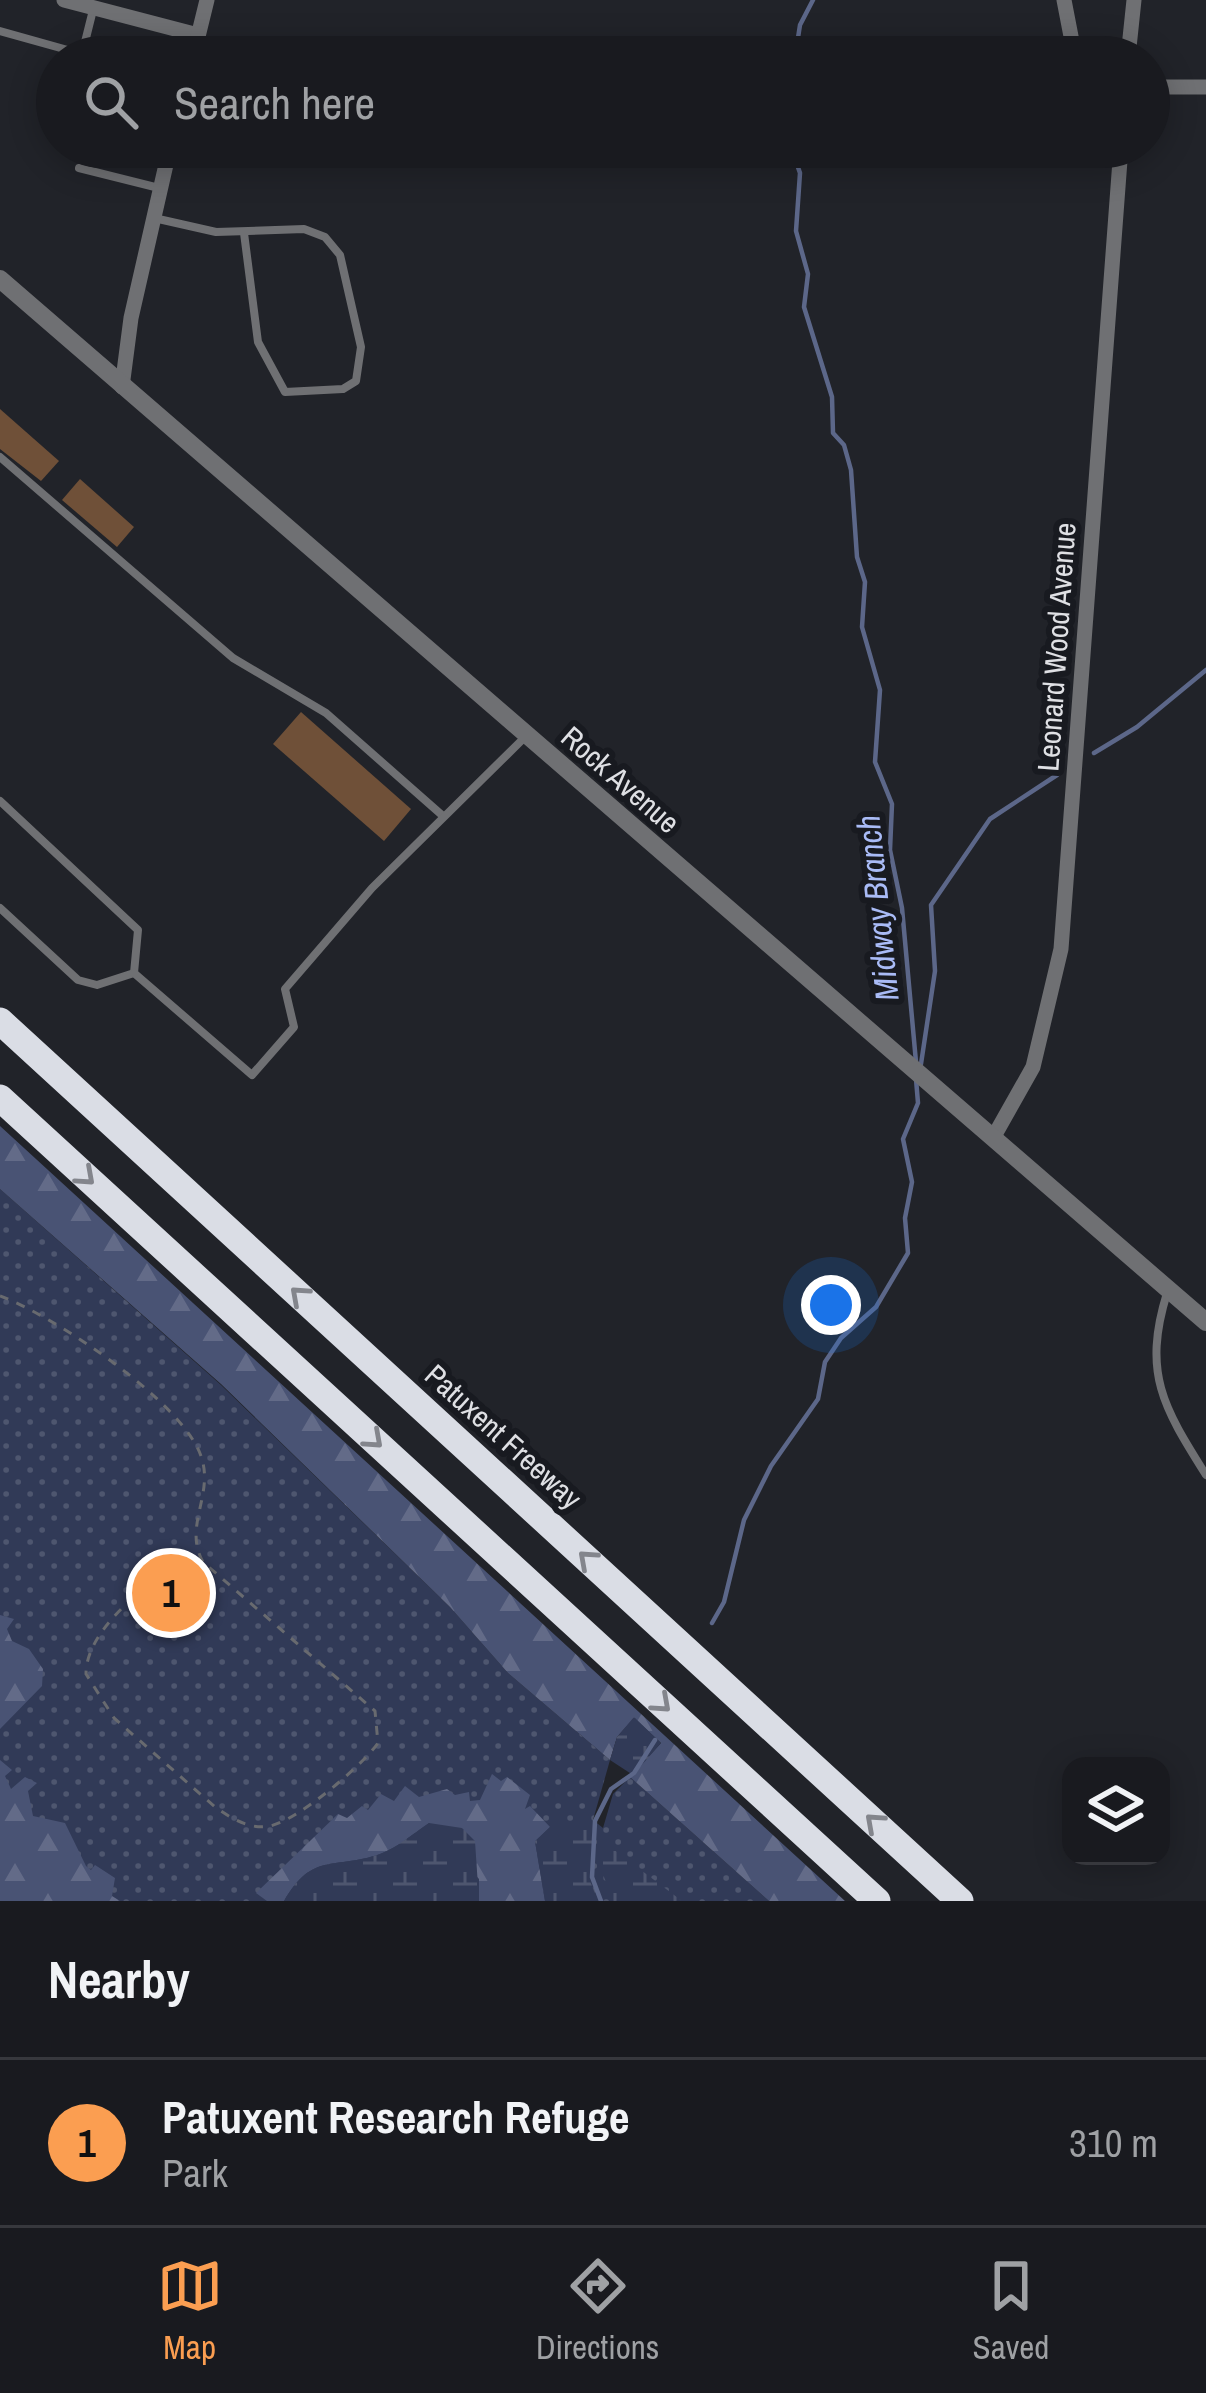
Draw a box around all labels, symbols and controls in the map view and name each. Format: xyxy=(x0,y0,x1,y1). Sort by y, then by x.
search box xyxy=(36,36,1170,168)
icon: search xyxy=(78,69,144,135)
text: Search here xyxy=(174,72,375,133)
street label: Leonard Wood Avenue xyxy=(1027,521,1085,773)
street label: Rock Avenue xyxy=(553,717,688,842)
water label: Midway Branch xyxy=(845,813,909,1003)
one-way arrow xyxy=(73,1163,94,1184)
your location xyxy=(801,1275,861,1335)
one-way arrow xyxy=(292,1288,313,1309)
street label: Patuxent Freeway xyxy=(417,1355,591,1518)
one-way arrow xyxy=(360,1426,381,1447)
pin: 1 xyxy=(132,1548,210,1638)
one-way arrow xyxy=(579,1551,600,1573)
one-way arrow xyxy=(648,1689,669,1711)
map controls xyxy=(1062,1757,1170,1865)
button: layers xyxy=(1062,1757,1170,1865)
one-way arrow xyxy=(867,1815,888,1836)
text: Nearby xyxy=(48,1945,190,2014)
text: Patuxent Research Refuge xyxy=(162,2086,630,2147)
text: 1 xyxy=(78,2117,96,2169)
text: 310 m xyxy=(1069,2117,1158,2169)
text: Park xyxy=(162,2147,228,2199)
tab: Map xyxy=(157,2253,223,2369)
tab: Directions xyxy=(536,2253,659,2369)
tab: Saved xyxy=(973,2253,1049,2369)

